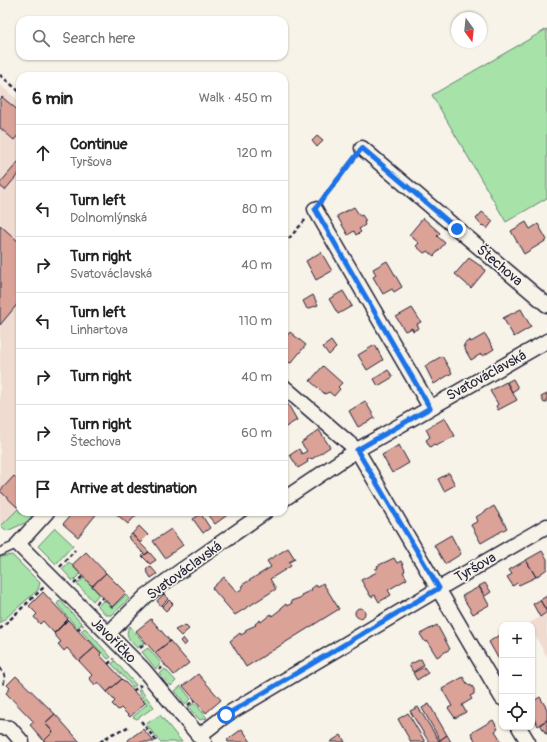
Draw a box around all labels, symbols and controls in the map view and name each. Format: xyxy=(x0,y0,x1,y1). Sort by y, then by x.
north arrow xyxy=(451,12,487,48)
search box xyxy=(16,16,288,60)
icon: search xyxy=(30,27,52,49)
text: Search here xyxy=(62,29,135,48)
text: 6 min xyxy=(32,88,73,109)
text: Walk · 450 m xyxy=(199,90,272,106)
text: Continue xyxy=(70,135,128,154)
icon: ahead xyxy=(32,142,54,164)
text: 120 m xyxy=(236,145,272,161)
text: Tyršova xyxy=(70,154,112,170)
text: Turn left xyxy=(70,191,126,210)
icon: left xyxy=(32,198,54,220)
text: 80 m xyxy=(242,201,272,217)
text: Dolnomlýnská xyxy=(70,210,147,226)
route end xyxy=(448,220,466,238)
street label: Štechova xyxy=(473,240,527,290)
text: Turn right xyxy=(70,247,131,266)
icon: right xyxy=(32,254,54,276)
text: 40 m xyxy=(241,257,272,273)
text: Svatováclavská xyxy=(70,266,152,282)
text: Turn left xyxy=(70,303,126,322)
icon: left xyxy=(32,310,54,332)
text: 110 m xyxy=(239,313,272,329)
text: Linhartova xyxy=(70,322,128,338)
street label: Svatováclavská xyxy=(443,347,529,404)
icon: right xyxy=(32,366,54,388)
text: Turn right xyxy=(70,367,131,386)
text: 40 m xyxy=(241,369,272,385)
text: Turn right xyxy=(70,415,131,434)
icon: right xyxy=(32,422,54,444)
text: 60 m xyxy=(241,425,272,441)
text: Štechova xyxy=(70,434,121,450)
icon: arrive xyxy=(32,478,54,500)
text: Arrive at destination xyxy=(70,479,197,498)
street label: Svatováclavská xyxy=(144,538,225,603)
street label: Tyršova xyxy=(452,549,499,586)
street label: Javoříčko xyxy=(87,614,140,667)
map controls xyxy=(499,622,535,730)
button: + xyxy=(499,622,535,658)
button: − xyxy=(499,658,535,694)
button: locate xyxy=(499,694,535,730)
route start xyxy=(217,706,235,724)

